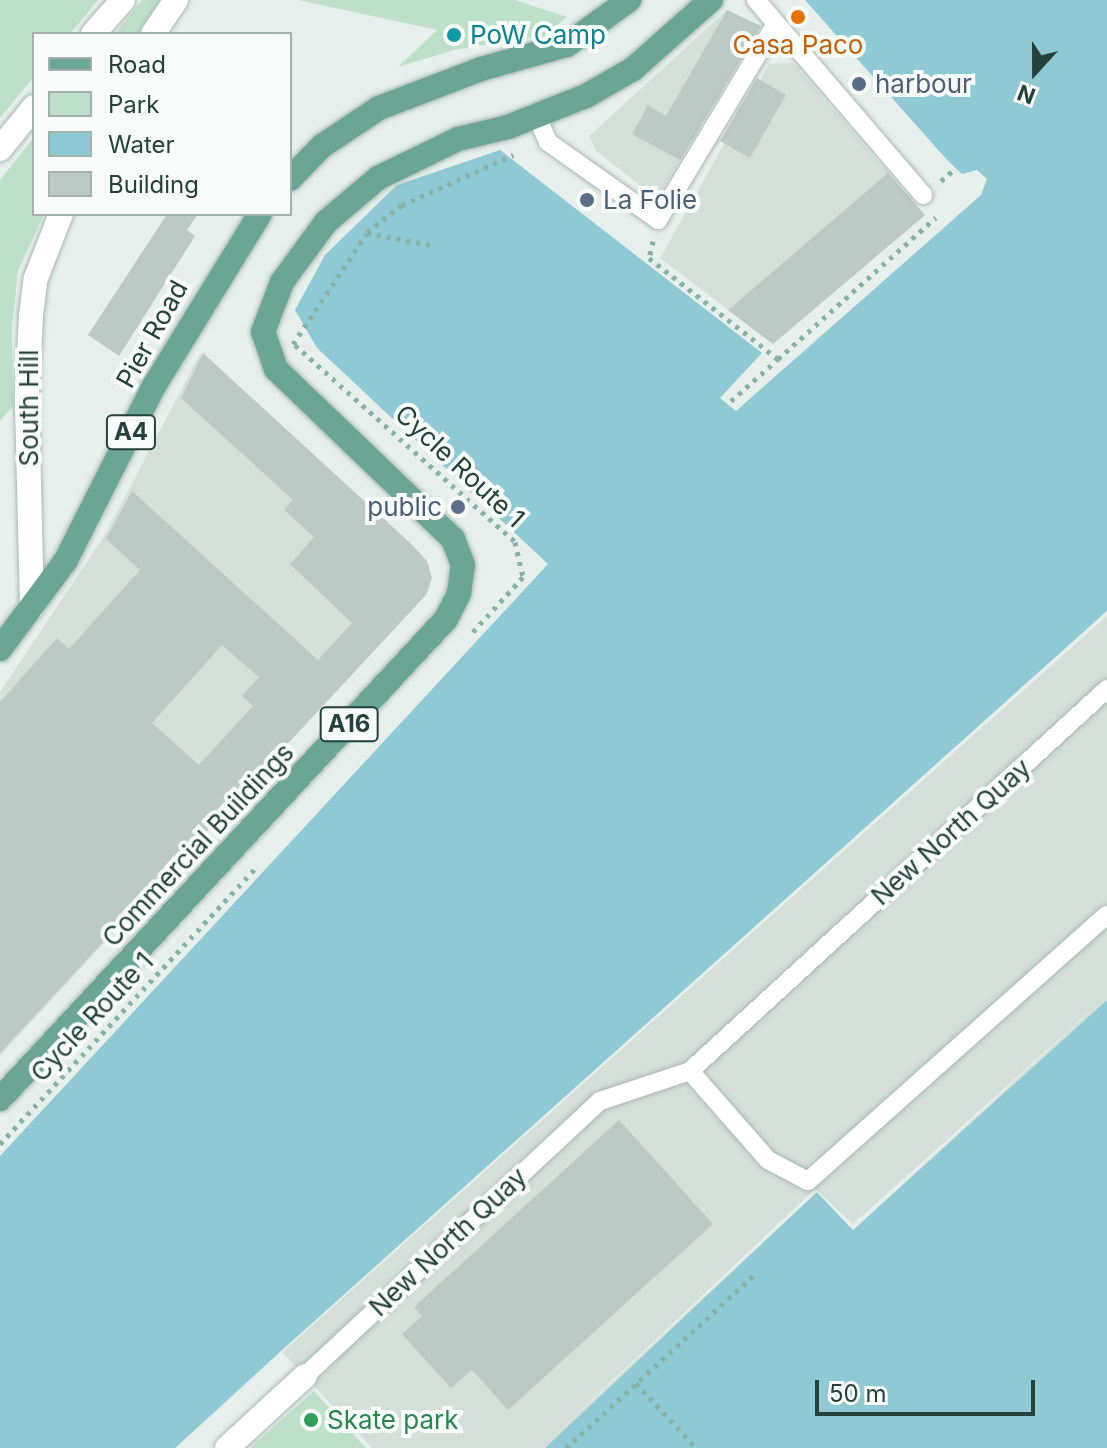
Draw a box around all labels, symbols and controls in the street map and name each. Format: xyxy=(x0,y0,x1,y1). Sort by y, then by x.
marker: Casa Paco xyxy=(789,8,807,26)
place label: PoW Camp xyxy=(470,19,606,51)
marker: PoW Camp xyxy=(445,26,463,44)
place label: Casa Paco xyxy=(733,29,863,61)
legend xyxy=(32,32,292,216)
north arrow xyxy=(995,32,1075,112)
text: Road xyxy=(108,50,166,79)
place label: harbour xyxy=(875,68,972,100)
marker: harbour xyxy=(850,75,868,93)
text: N xyxy=(1014,79,1039,110)
text: Park xyxy=(108,90,159,119)
text: Water xyxy=(108,130,175,159)
text: Building xyxy=(108,170,199,199)
place label: La Folie xyxy=(603,184,697,216)
marker: La Folie xyxy=(578,191,596,209)
street label: Pier Road xyxy=(110,275,194,393)
street label: South Hill xyxy=(13,349,45,467)
street label: Cycle Route 1 xyxy=(389,398,531,534)
road number: A4 xyxy=(105,412,157,452)
place label: public xyxy=(367,491,442,523)
marker: public xyxy=(449,498,467,516)
road number: A16 xyxy=(319,704,379,744)
street label: Commercial Buildings xyxy=(96,737,300,953)
street label: New North Quay xyxy=(865,752,1037,912)
street label: Cycle Route 1 xyxy=(24,946,160,1088)
street label: New North Quay xyxy=(363,1161,533,1323)
scale bar xyxy=(819,1364,1039,1414)
text: 50 m xyxy=(829,1379,887,1408)
place label: Skate park xyxy=(327,1404,459,1436)
marker: Skate park xyxy=(302,1411,320,1429)

